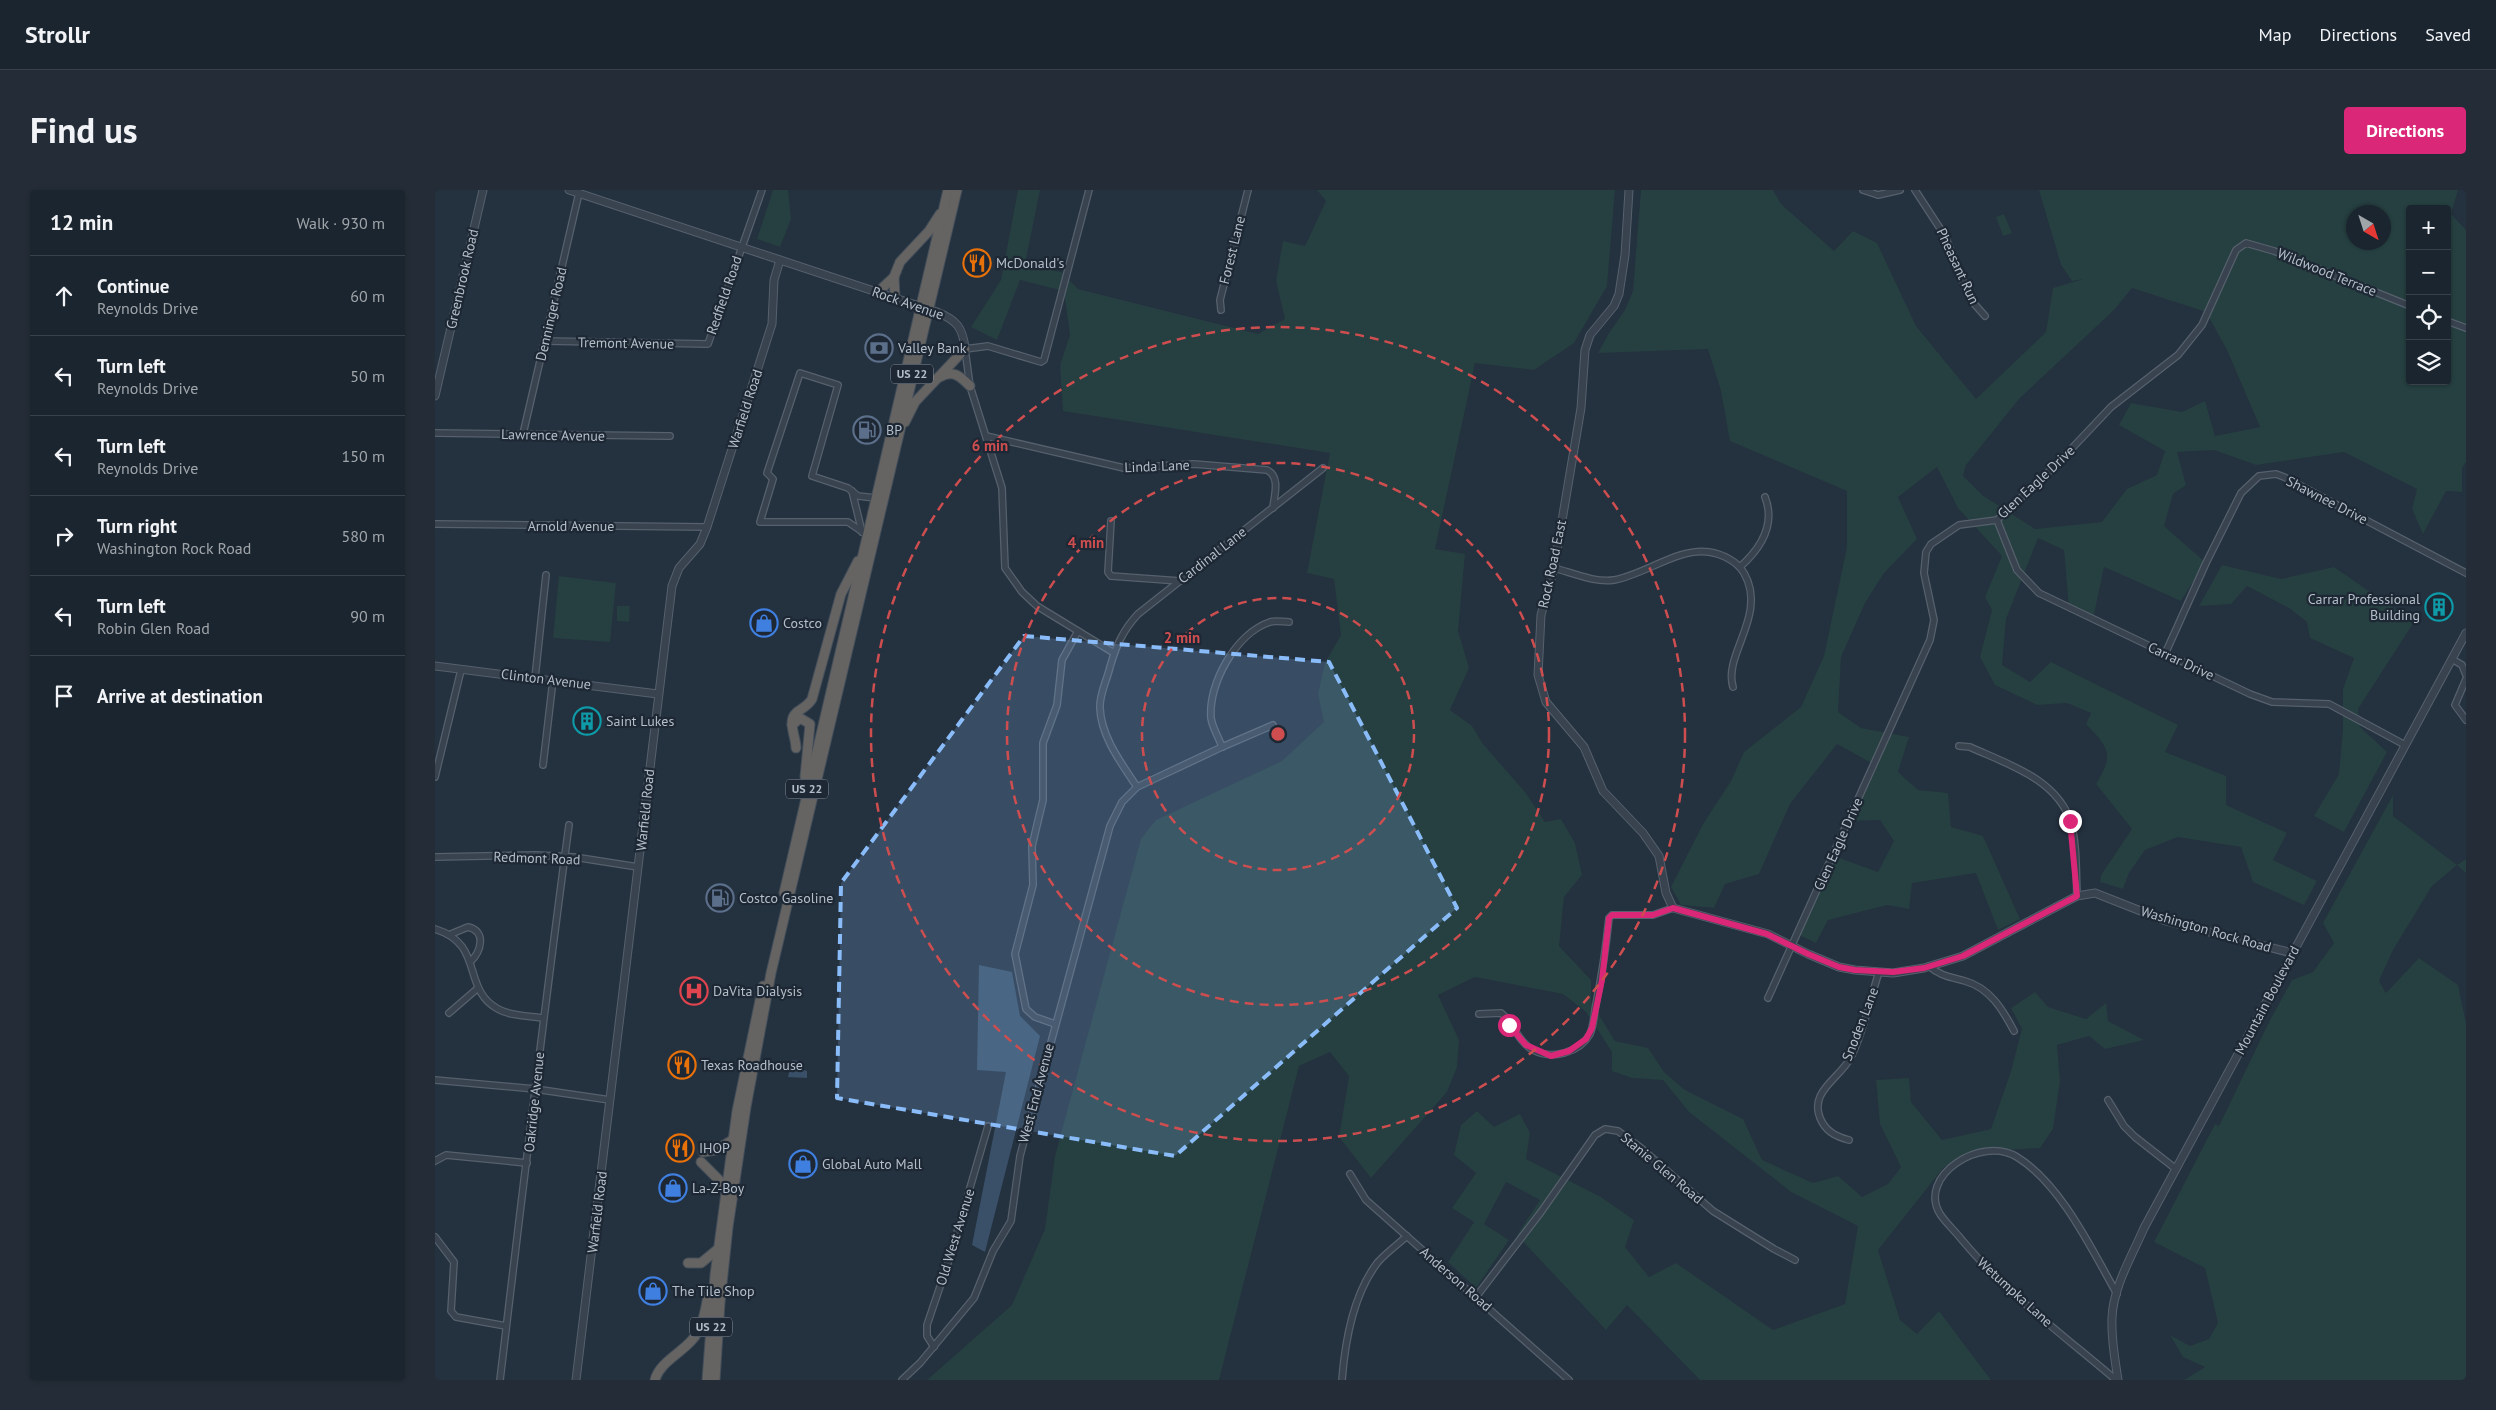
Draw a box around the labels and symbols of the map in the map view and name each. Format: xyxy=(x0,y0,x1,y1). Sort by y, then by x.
north arrow xyxy=(2346,205,2391,250)
street label: Forest Lane xyxy=(1215,214,1249,286)
street label: Pheasant Run xyxy=(1933,225,1983,307)
street label: Greenbrook Road xyxy=(442,227,482,331)
street label: Wildwood Terrace xyxy=(2275,244,2379,300)
restaurant icon: McDonald's xyxy=(962,248,992,278)
street label: Redfield Road xyxy=(702,253,746,337)
place label: McDonald's xyxy=(996,254,1064,272)
street label: Denninger Road xyxy=(531,265,571,363)
street label: Rock Avenue xyxy=(870,282,946,324)
street label: Tremont Avenue xyxy=(578,333,674,353)
bank icon: Valley Bank xyxy=(864,333,894,363)
place label: Valley Bank xyxy=(897,339,967,357)
road number: US 22 xyxy=(891,364,933,383)
street label: Warfield Road xyxy=(724,367,766,451)
fuel station icon: BP xyxy=(852,415,882,445)
place label: BP xyxy=(886,421,902,439)
street label: Lawrence Avenue xyxy=(501,425,605,445)
text: 6 min xyxy=(972,436,1008,455)
street label: Glen Eagle Drive xyxy=(1993,442,2079,522)
street label: Linda Lane xyxy=(1124,456,1190,476)
street label: Shawnee Drive xyxy=(2283,472,2371,528)
street label: Arnold Avenue xyxy=(528,517,614,535)
street label: Rock Road East xyxy=(1534,518,1570,610)
street label: Cardinal Lane xyxy=(1174,523,1250,587)
text: 4 min xyxy=(1068,533,1104,552)
place label: Carrar Professional Building xyxy=(2308,590,2420,624)
building icon: Carrar Professional Building xyxy=(2424,592,2454,622)
shop icon: Costco xyxy=(749,608,779,638)
place label: Costco xyxy=(783,614,822,632)
text: 2 min xyxy=(1164,628,1200,647)
street label: Carrar Drive xyxy=(2145,638,2217,684)
street label: Clinton Avenue xyxy=(500,665,592,693)
building icon: Saint Lukes xyxy=(572,706,602,736)
place label: Saint Lukes xyxy=(606,712,674,730)
centre of rings xyxy=(1269,725,1287,743)
street label: Warfield Road xyxy=(632,768,658,852)
road number: US 22 xyxy=(786,780,828,798)
street label: Glen Eagle Drive xyxy=(1810,795,1866,893)
route end xyxy=(2059,810,2082,833)
street label: Redmont Road xyxy=(493,847,581,869)
fuel station icon: Costco Gasoline xyxy=(705,883,735,913)
place label: Costco Gasoline xyxy=(739,889,833,907)
street label: Washington Rock Road xyxy=(2139,902,2273,956)
street label: Mountain Boulevard xyxy=(2231,942,2303,1058)
hospital icon: DaVita Dialysis xyxy=(679,976,709,1006)
place label: DaVita Dialysis xyxy=(713,982,802,1000)
street label: Snoden Lane xyxy=(1838,985,1882,1063)
route start xyxy=(1498,1014,1521,1037)
street label: West End Avenue xyxy=(1014,1041,1058,1145)
restaurant icon: Texas Roadhouse xyxy=(667,1050,697,1080)
street label: Oakridge Avenue xyxy=(520,1051,548,1153)
place label: Texas Roadhouse xyxy=(701,1056,803,1074)
street label: Stanie Glen Road xyxy=(1617,1128,1707,1208)
restaurant icon: IHOP xyxy=(665,1133,695,1163)
place label: IHOP xyxy=(699,1139,730,1157)
shop icon: Global Auto Mall xyxy=(788,1149,818,1179)
place label: Global Auto Mall xyxy=(822,1155,922,1173)
street label: Warfield Road xyxy=(583,1170,611,1254)
shop icon: La-Z-Boy xyxy=(658,1173,688,1203)
place label: La-Z-Boy xyxy=(692,1179,745,1197)
street label: Old West Avenue xyxy=(932,1186,978,1288)
street label: Anderson Road xyxy=(1416,1243,1496,1315)
street label: Wetumpka Lane xyxy=(1974,1253,2056,1331)
shop icon: The Tile Shop xyxy=(638,1276,668,1306)
place label: The Tile Shop xyxy=(672,1282,754,1300)
road number: US 22 xyxy=(690,1318,732,1336)

